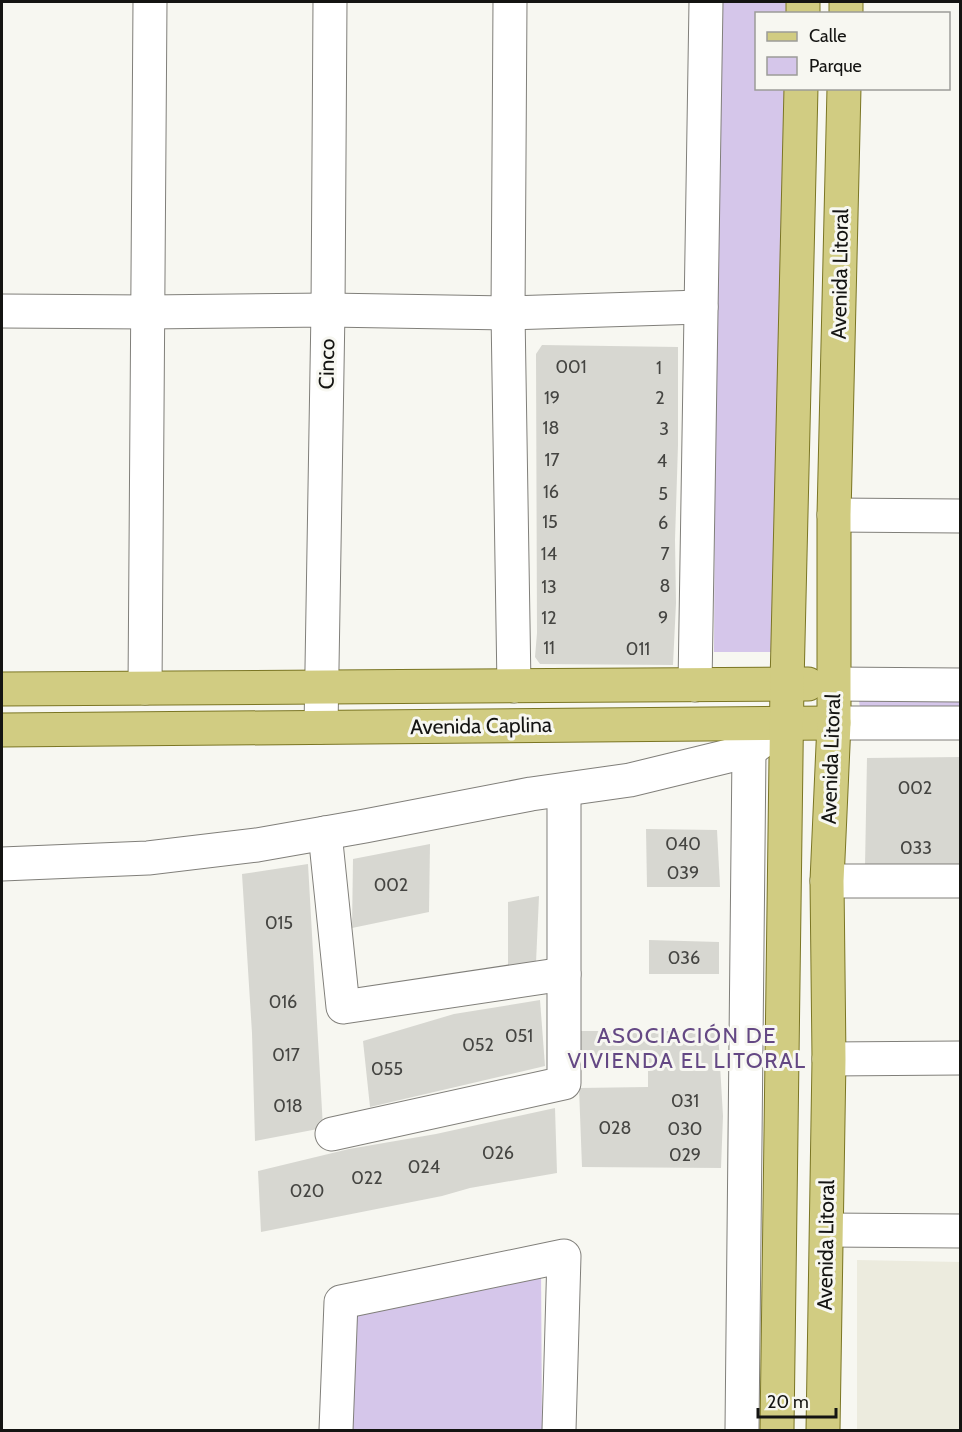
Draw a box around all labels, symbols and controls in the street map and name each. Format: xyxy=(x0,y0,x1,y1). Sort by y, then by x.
legend xyxy=(755,12,950,90)
text: Calle xyxy=(809,25,846,47)
text: Parque xyxy=(809,55,862,77)
street label: Avenida Litoral xyxy=(826,208,853,340)
street label: Cinco xyxy=(314,338,339,390)
house number: 001 xyxy=(556,356,587,378)
house number: 1 xyxy=(656,357,662,379)
house number: 19 xyxy=(544,387,560,409)
house number: 2 xyxy=(655,387,665,409)
house number: 18 xyxy=(543,417,559,439)
house number: 3 xyxy=(659,418,669,440)
house number: 17 xyxy=(545,449,559,471)
house number: 4 xyxy=(657,450,667,472)
house number: 16 xyxy=(543,481,559,503)
house number: 5 xyxy=(658,483,668,505)
house number: 15 xyxy=(542,511,558,533)
house number: 6 xyxy=(658,512,668,534)
house number: 14 xyxy=(541,543,557,565)
house number: 7 xyxy=(660,543,670,565)
house number: 8 xyxy=(660,575,670,597)
house number: 13 xyxy=(541,576,557,598)
house number: 12 xyxy=(541,607,557,629)
house number: 9 xyxy=(658,607,668,629)
house number: 11 xyxy=(543,637,555,659)
house number: 011 xyxy=(626,638,650,660)
street label: Avenida Litoral xyxy=(816,693,845,825)
street label: Avenida Caplina xyxy=(410,712,552,739)
house number: 002 xyxy=(898,777,932,799)
house number: 040 xyxy=(665,833,701,855)
house number: 033 xyxy=(900,837,932,859)
house number: 039 xyxy=(667,862,699,884)
house number: 002 xyxy=(374,874,408,896)
house number: 015 xyxy=(265,912,293,934)
house number: 036 xyxy=(668,947,700,969)
house number: 016 xyxy=(269,991,297,1013)
district label: ASOCIACIÓN DE VIVIENDA EL LITORAL xyxy=(567,1022,807,1074)
house number: 051 xyxy=(505,1025,533,1047)
house number: 052 xyxy=(462,1034,494,1056)
house number: 017 xyxy=(272,1044,300,1066)
house number: 055 xyxy=(371,1058,403,1080)
house number: 031 xyxy=(671,1090,699,1112)
house number: 018 xyxy=(273,1095,303,1117)
house number: 028 xyxy=(599,1117,631,1139)
house number: 030 xyxy=(668,1118,702,1140)
house number: 026 xyxy=(482,1142,514,1164)
house number: 029 xyxy=(669,1144,701,1166)
house number: 024 xyxy=(408,1156,440,1178)
house number: 022 xyxy=(351,1167,383,1189)
street label: Avenida Litoral xyxy=(812,1179,839,1311)
house number: 020 xyxy=(290,1180,324,1202)
scale bar xyxy=(758,1381,836,1419)
text: 20 m xyxy=(767,1391,809,1413)

